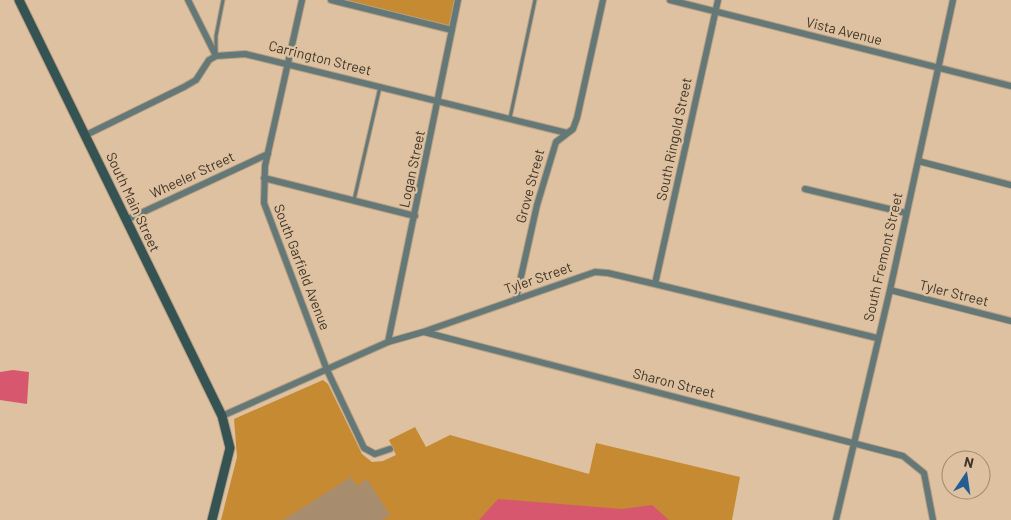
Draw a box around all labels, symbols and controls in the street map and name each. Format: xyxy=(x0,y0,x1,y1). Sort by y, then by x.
street label: Vista Avenue xyxy=(804,13,884,48)
street label: Carrington Street xyxy=(267,37,373,79)
street label: South Ringold Street xyxy=(652,76,695,202)
street label: Logan Street xyxy=(395,129,428,209)
street label: Grove Street xyxy=(511,147,548,225)
street label: Wheeler Street xyxy=(147,148,237,202)
street label: South Main Street xyxy=(103,149,164,254)
street label: South Fremont Street xyxy=(859,191,906,323)
street label: South Garfield Avenue xyxy=(271,201,334,332)
street label: Tyler Street xyxy=(502,258,574,297)
street label: Tyler Street xyxy=(918,276,991,309)
street label: Sharon Street xyxy=(631,364,717,401)
north arrow xyxy=(941,450,991,500)
text: N xyxy=(963,453,975,471)

